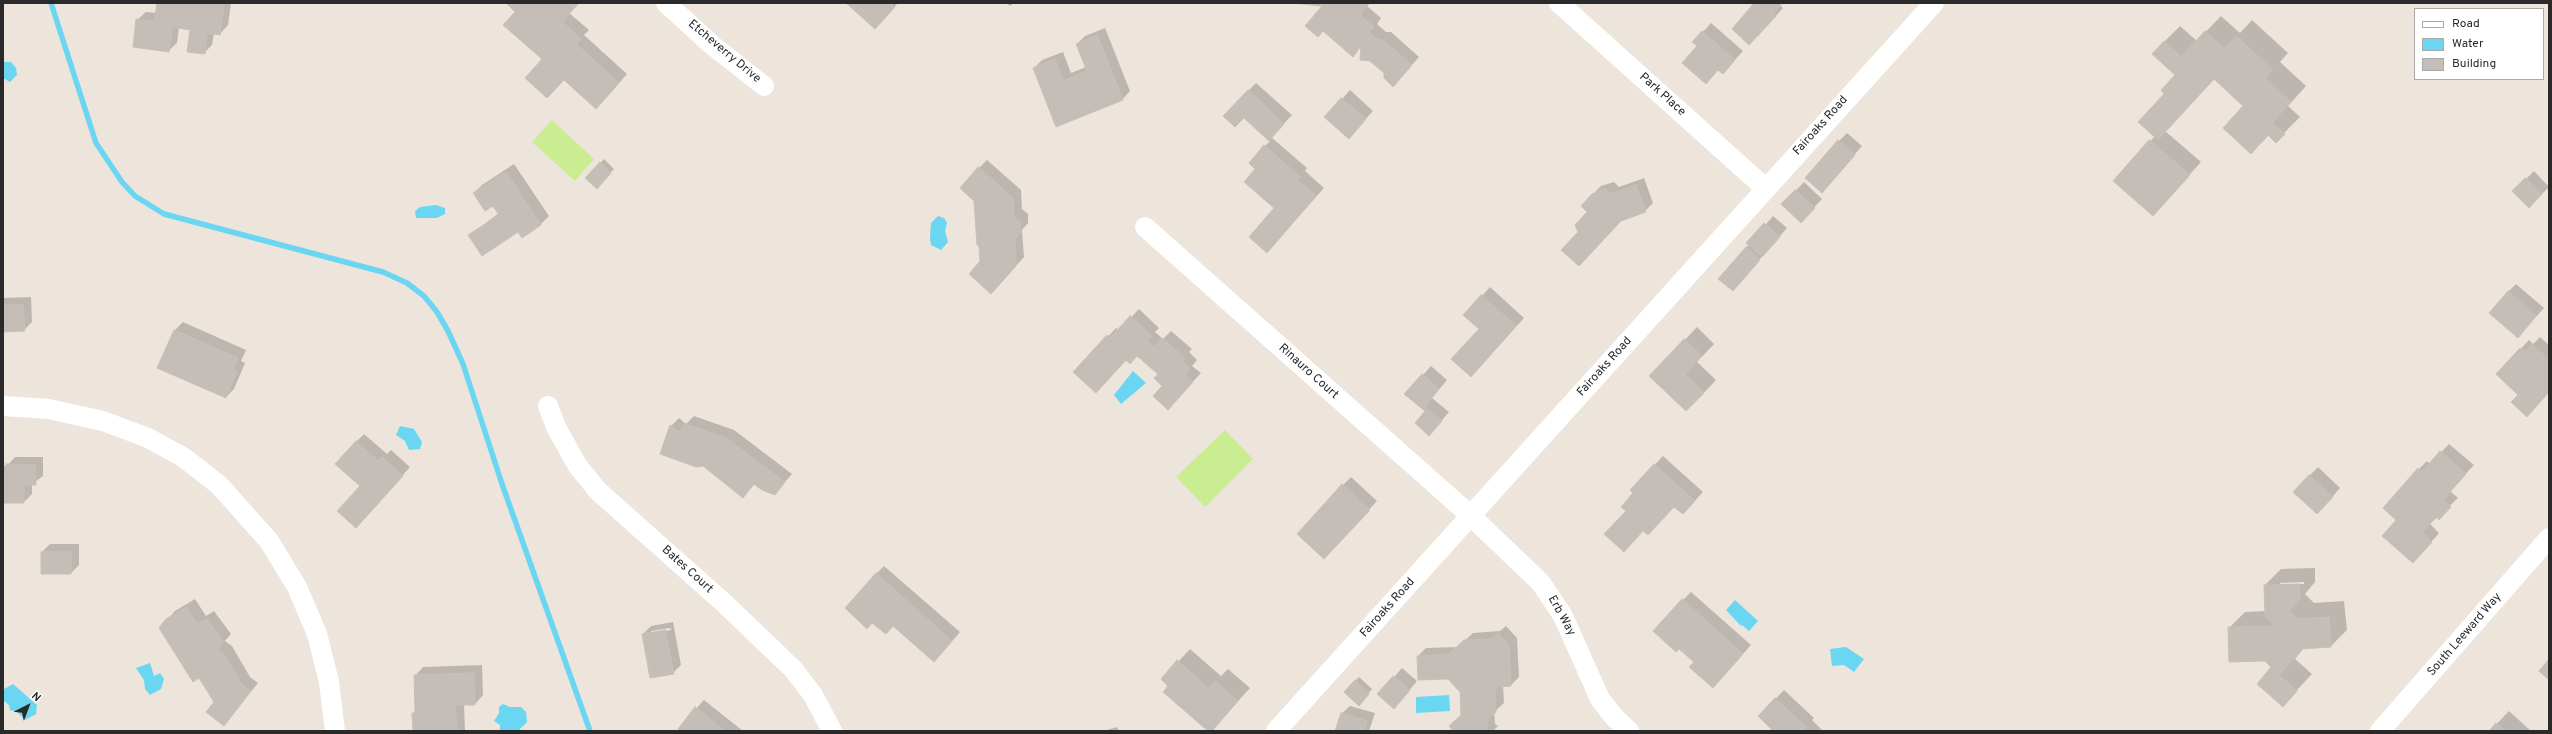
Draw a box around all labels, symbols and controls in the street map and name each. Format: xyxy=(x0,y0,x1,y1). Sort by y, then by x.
legend xyxy=(2414,8,2544,80)
text: Road xyxy=(2452,16,2480,32)
street label: Etcheverry Drive xyxy=(685,17,763,87)
text: Water xyxy=(2452,36,2484,52)
text: Building xyxy=(2452,56,2496,72)
street label: Park Place xyxy=(1636,70,1688,120)
street label: Fairoaks Road xyxy=(1791,93,1851,159)
street label: Fairoaks Road xyxy=(1575,334,1635,400)
street label: Rinauro Court xyxy=(1275,341,1341,403)
street label: Bates Court xyxy=(658,543,716,597)
street label: Fairoaks Road xyxy=(1358,575,1418,641)
street label: South Leeward Way xyxy=(2425,591,2505,679)
street label: Erb Way xyxy=(1544,593,1578,639)
north arrow xyxy=(8,686,48,726)
text: N xyxy=(28,689,44,705)

